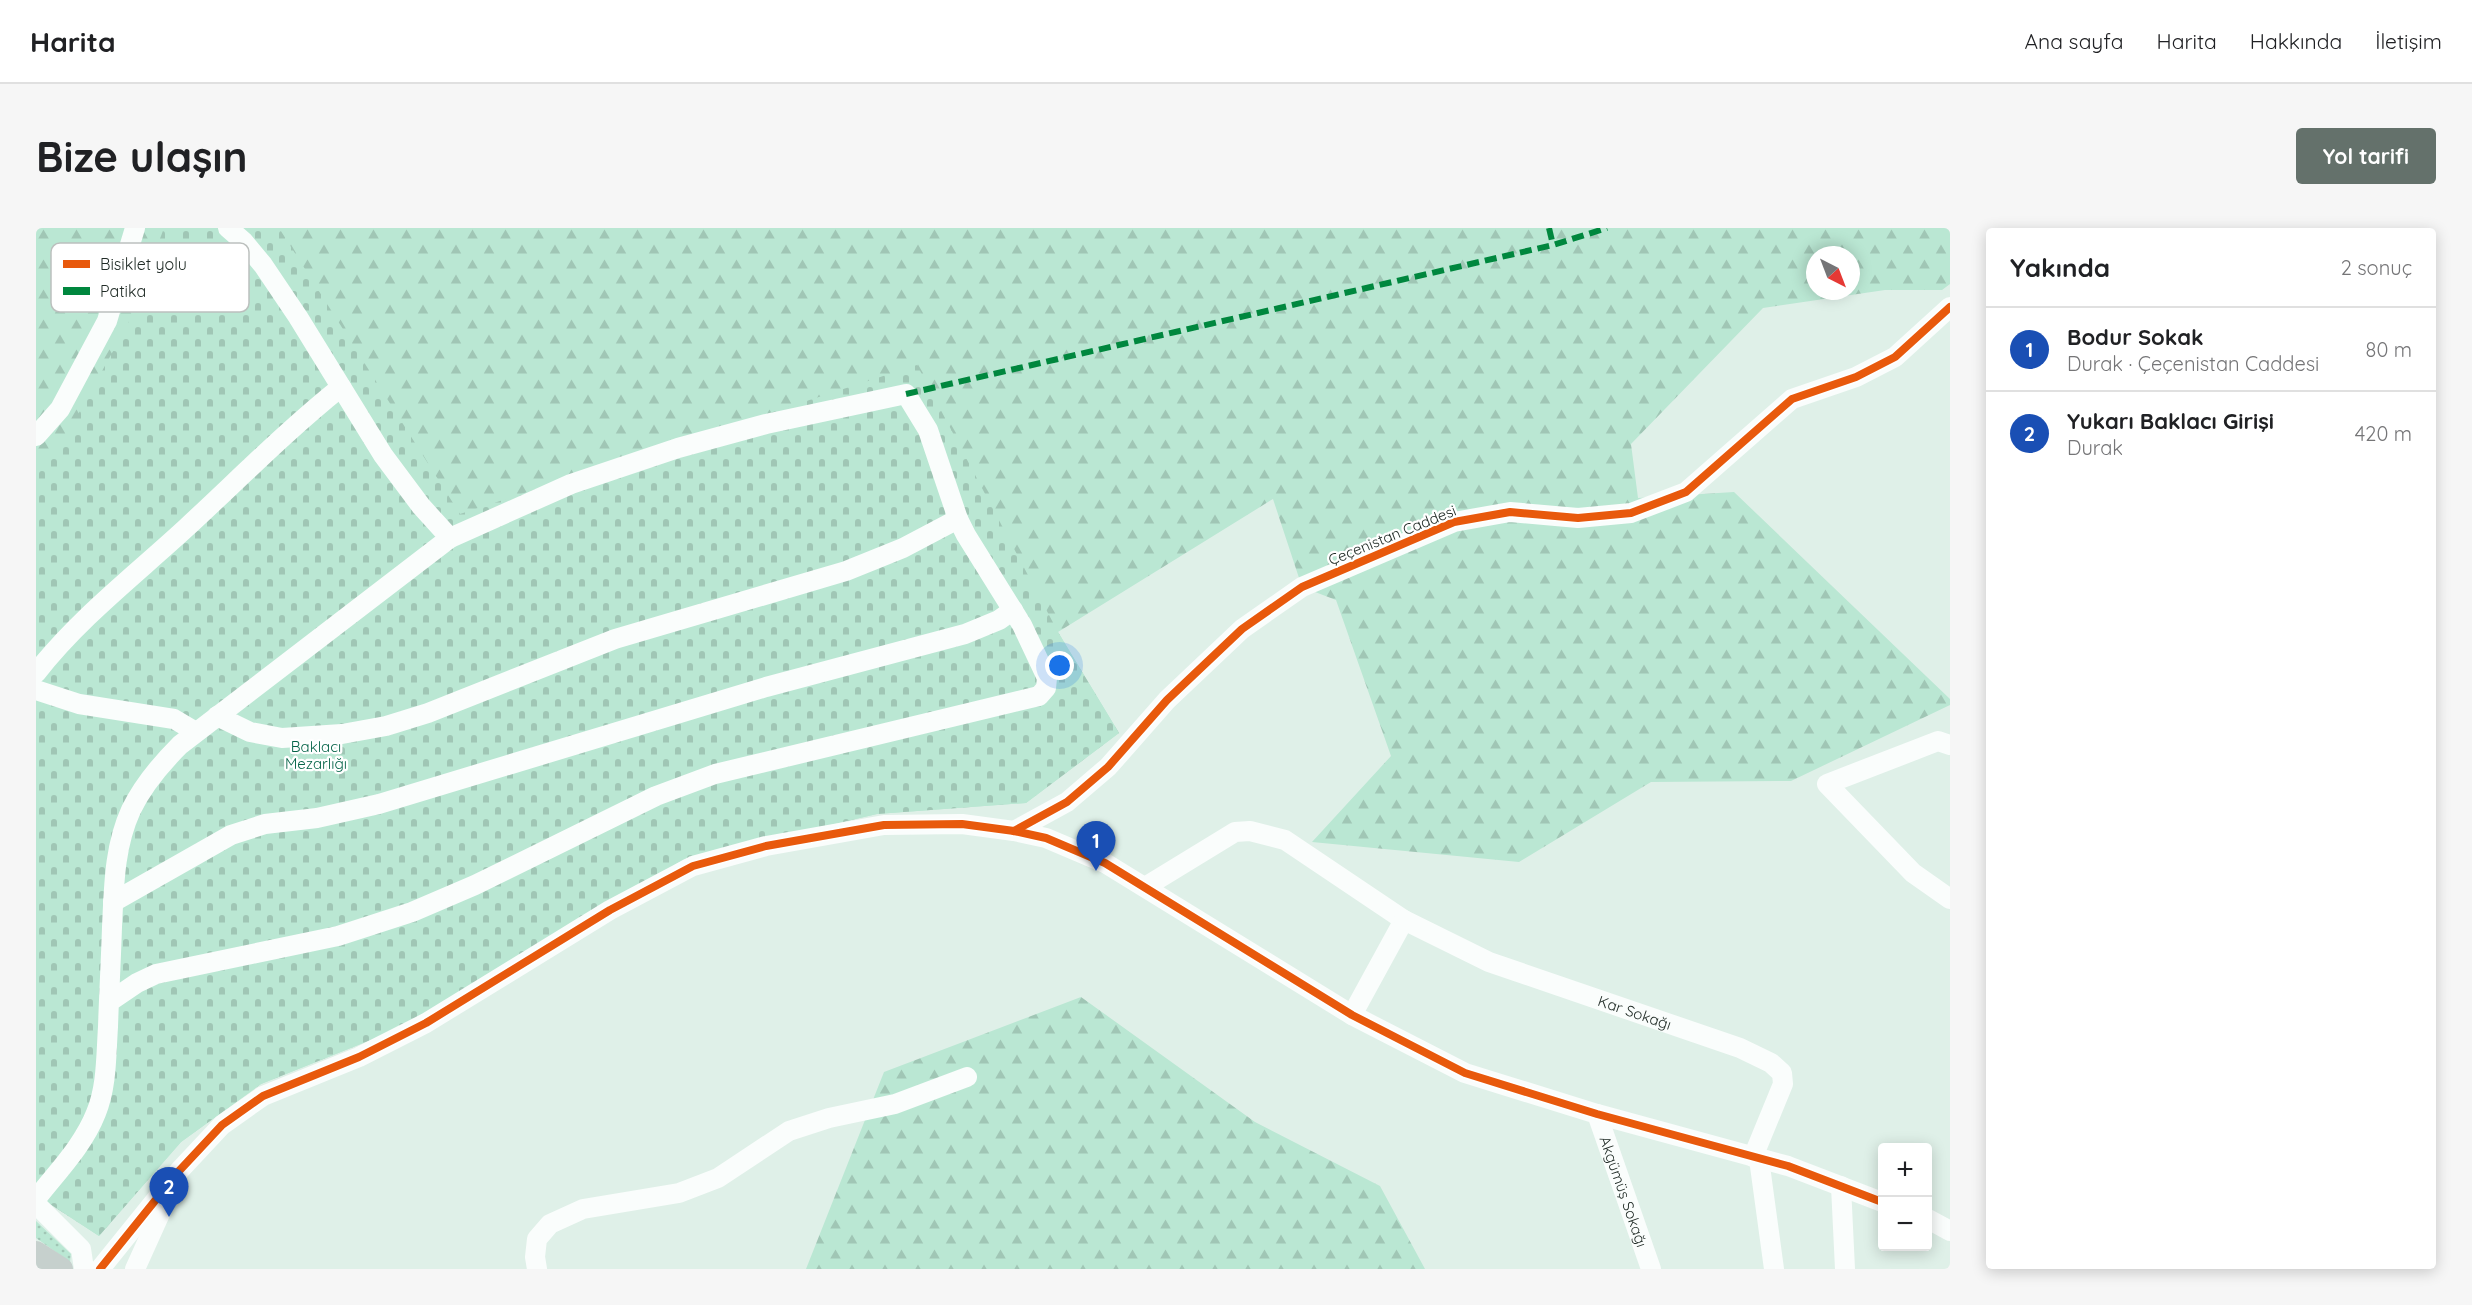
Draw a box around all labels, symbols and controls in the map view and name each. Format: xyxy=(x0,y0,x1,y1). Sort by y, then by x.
text: Harita xyxy=(30,24,116,59)
text: Ana sayfa xyxy=(2024,28,2124,54)
text: Harita xyxy=(2157,28,2217,54)
text: Hakkında xyxy=(2250,28,2342,54)
text: İletişim xyxy=(2375,28,2442,54)
button: Yol tarifi xyxy=(2296,128,2436,184)
text: Bize ulaşın xyxy=(36,130,247,183)
legend xyxy=(51,243,249,312)
north arrow xyxy=(1806,246,1860,300)
text: Yakında xyxy=(2010,251,2110,284)
text: Bisiklet yolu xyxy=(100,254,187,274)
text: 2 sonuç xyxy=(2341,255,2412,280)
text: Patika xyxy=(100,281,146,301)
text: Bodur Sokak xyxy=(2067,323,2204,351)
text: 1 xyxy=(2026,337,2033,362)
text: 80 m xyxy=(2366,337,2412,362)
text: Durak · Çeçenistan Caddesi xyxy=(2067,351,2319,376)
text: Yukarı Baklacı Girişi xyxy=(2067,407,2274,435)
text: 2 xyxy=(2024,421,2035,446)
text: 420 m xyxy=(2355,421,2412,446)
text: Durak xyxy=(2067,435,2123,460)
street label: Çeçenistan Caddesi xyxy=(1325,501,1459,569)
your location xyxy=(1045,651,1074,680)
park label: Baklacı Mezarlığı xyxy=(285,737,347,773)
pin: 1 xyxy=(1076,822,1116,871)
street label: Kar Sokağı xyxy=(1596,991,1674,1033)
street label: Akgümüş Sokağı xyxy=(1596,1133,1652,1249)
map controls xyxy=(1878,1143,1932,1251)
button: + xyxy=(1878,1143,1932,1197)
pin: 2 xyxy=(150,1168,188,1217)
button: − xyxy=(1878,1197,1932,1251)

